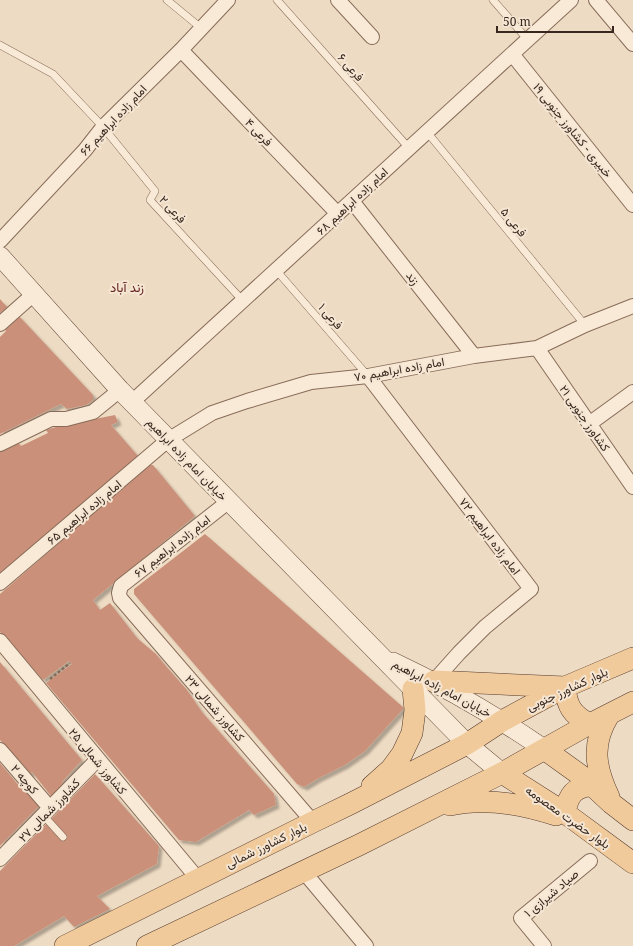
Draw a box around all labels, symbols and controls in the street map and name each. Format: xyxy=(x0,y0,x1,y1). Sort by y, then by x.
scale bar xyxy=(497,8,613,34)
text: 50 m xyxy=(503,13,531,30)
street label: فرعی ۶ xyxy=(334,49,368,85)
street label: خبیری - کشاورز جنوبی ۱۹ xyxy=(529,79,617,181)
street label: امام زاده ابراهیم ۶۶ xyxy=(76,81,150,159)
street label: فرعی ۴ xyxy=(241,114,277,150)
street label: امام زاده ابراهیم ۶۸ xyxy=(312,163,392,239)
street label: فرعی ۲ xyxy=(156,191,190,227)
street label: فرعی ۵ xyxy=(497,204,531,240)
street label: زند xyxy=(402,268,424,288)
district label: زند آباد xyxy=(110,278,144,296)
street label: فرعی ۱ xyxy=(315,299,347,333)
street label: امام زاده ابراهیم ۷۰ xyxy=(352,353,446,385)
street label: کشاورز جنوبی ۲۱ xyxy=(556,381,614,455)
street label: خیابان امام زاده ابراهیم xyxy=(143,414,231,504)
street label: امام زاده ابراهیم ۶۵ xyxy=(43,476,125,548)
street label: امام زاده ابراهیم ۷۲ xyxy=(455,494,525,578)
street label: امام زاده ابراهیم ۶۷ xyxy=(130,511,214,581)
street label: خیابان امام زاده ابراهیم xyxy=(390,655,494,721)
street label: بلوار کشاورز جنوبی xyxy=(524,663,610,715)
street label: کشاورز شمالی ۲۳ xyxy=(181,671,249,745)
street label: کشاورز شمالی ۲۵ xyxy=(65,724,131,798)
street label: کوچه ۲ xyxy=(7,760,43,798)
street label: کشاورز شمالی ۲۷ xyxy=(14,774,84,846)
street label: بلوار حضرت معصومه xyxy=(522,781,614,853)
street label: بلوار کشاورز شمالی xyxy=(222,818,310,872)
street label: صیاد شیرازی ۱ xyxy=(520,865,582,921)

